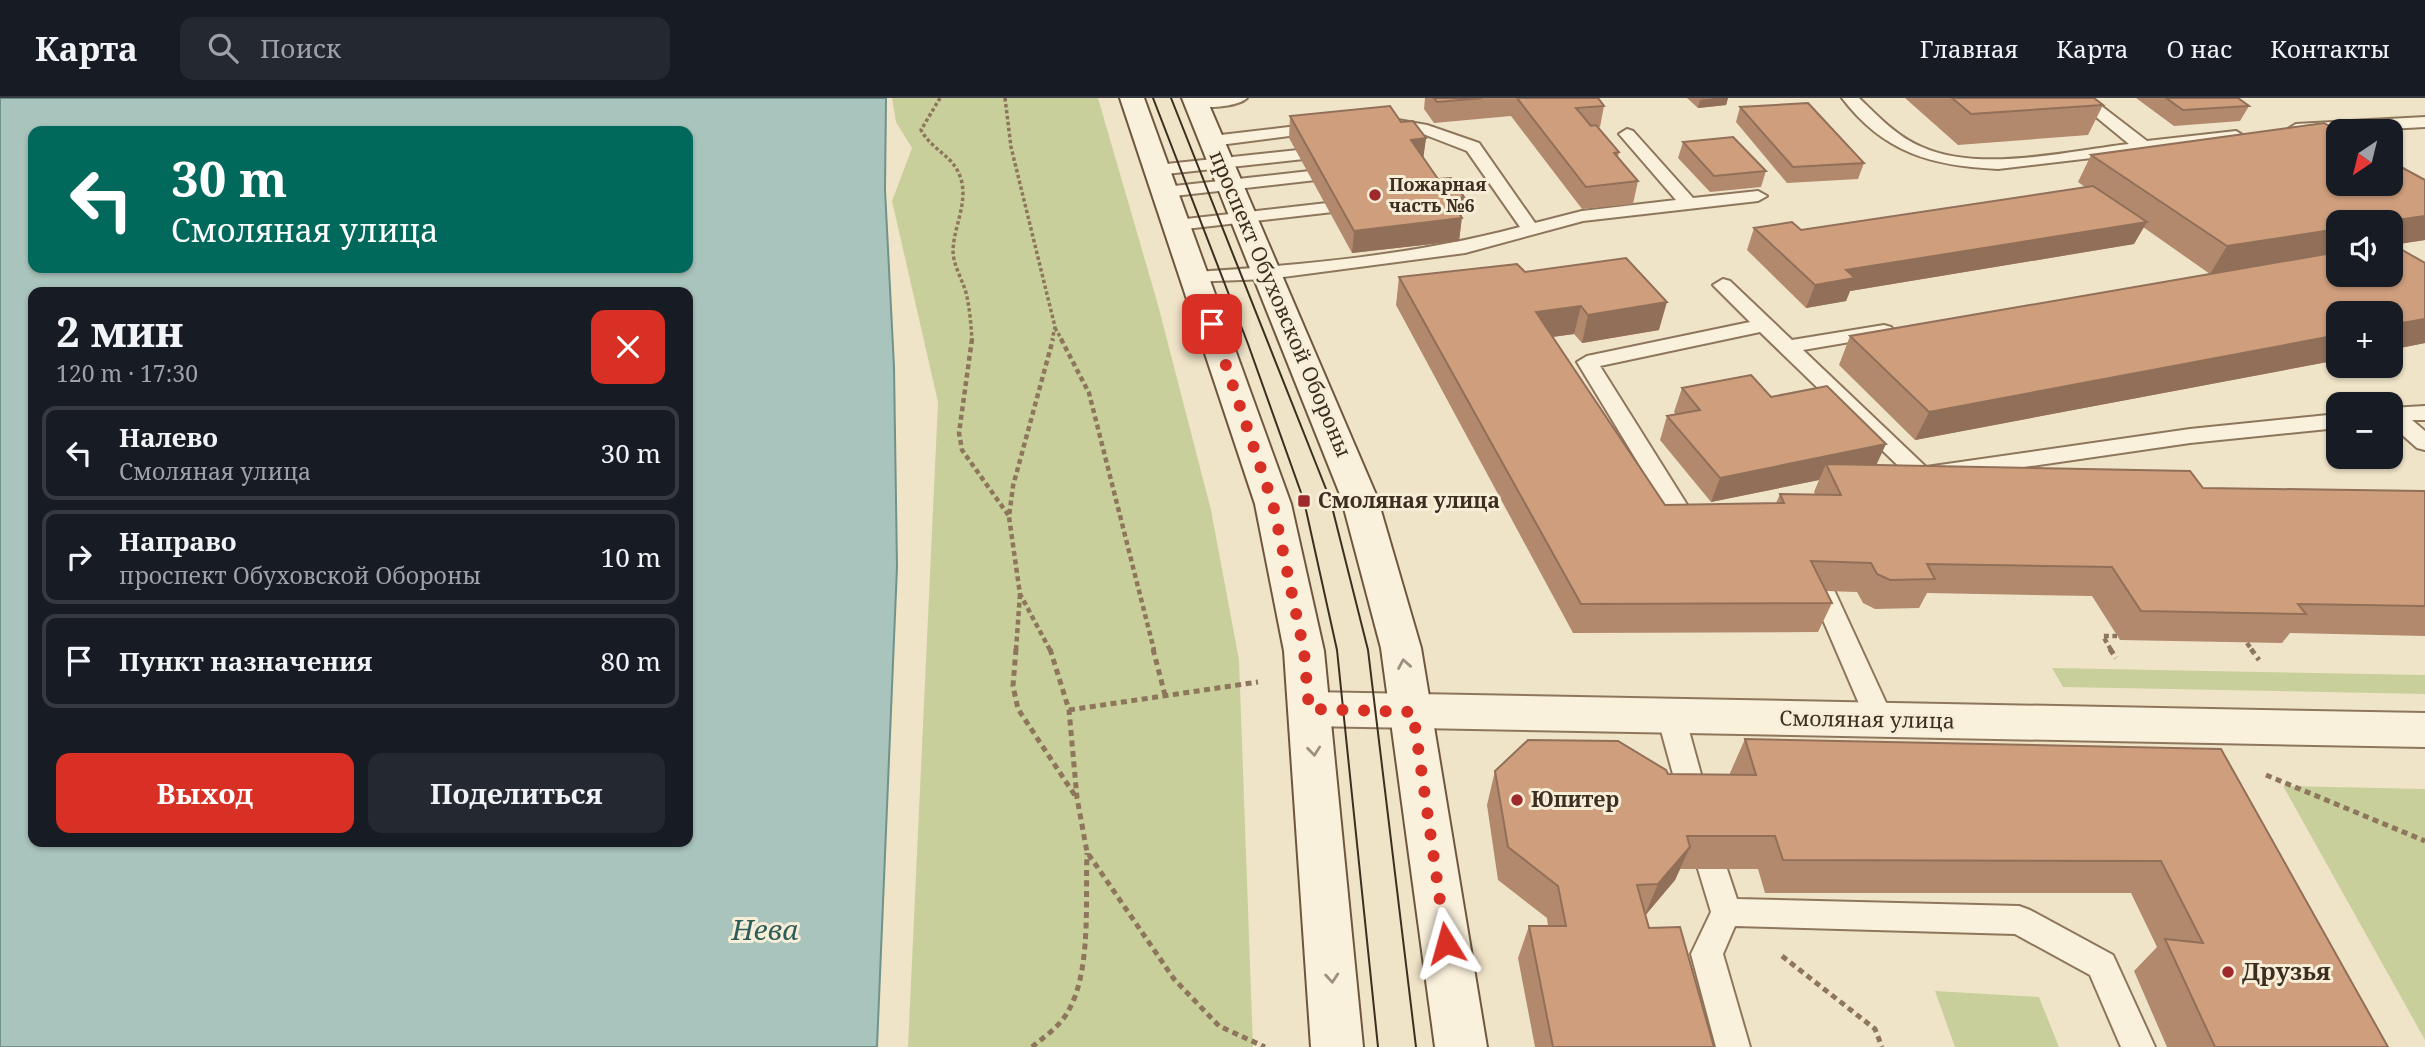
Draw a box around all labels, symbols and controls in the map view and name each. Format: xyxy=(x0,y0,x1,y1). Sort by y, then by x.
search box xyxy=(180,17,670,80)
text: Карта xyxy=(35,26,138,71)
icon: search xyxy=(204,29,242,67)
text: Поиск xyxy=(260,30,341,66)
text: Главная xyxy=(1920,32,2018,65)
text: Карта xyxy=(2056,32,2129,65)
text: О нас xyxy=(2167,32,2232,65)
text: Контакты xyxy=(2270,32,2390,65)
north arrow xyxy=(2326,119,2403,196)
map controls xyxy=(2326,119,2403,469)
text: 30 m xyxy=(171,145,287,211)
street label: проспект Обуховской Обороны xyxy=(1203,146,1358,461)
icon: left xyxy=(56,154,147,245)
place label: Пожарная часть №6 xyxy=(1389,172,1486,217)
marker: Пожарная часть №6 xyxy=(1367,187,1383,203)
text: Смоляная улица xyxy=(171,208,438,251)
button: sound xyxy=(2326,210,2403,287)
pin xyxy=(1182,294,1242,354)
button: + xyxy=(2326,301,2403,378)
text: 2 мин xyxy=(56,302,183,359)
icon: arrive xyxy=(1193,305,1231,343)
button: close xyxy=(591,310,665,384)
text: 120 m · 17:30 xyxy=(56,357,198,389)
button: − xyxy=(2326,392,2403,469)
text: Налево xyxy=(119,419,218,455)
icon: left xyxy=(60,434,98,472)
text: 30 m xyxy=(601,435,661,471)
text: Смоляная улица xyxy=(119,455,311,487)
place label: Смоляная улица xyxy=(1318,486,1500,514)
marker: Смоляная улица xyxy=(1296,493,1312,509)
text: Направо xyxy=(119,523,237,559)
icon: right xyxy=(60,538,98,576)
text: 10 m xyxy=(601,539,661,575)
text: проспект Обуховской Обороны xyxy=(119,559,481,591)
icon: arrive xyxy=(60,642,98,680)
text: Пункт назначения xyxy=(119,643,372,679)
text: 80 m xyxy=(601,643,661,679)
one-way arrow xyxy=(1397,658,1412,670)
street label: Смоляная улица xyxy=(1779,703,1955,735)
one-way arrow xyxy=(1306,745,1321,757)
button: Выход xyxy=(56,753,354,833)
button: Поделиться xyxy=(368,753,665,833)
place label: Юпитер xyxy=(1531,785,1619,813)
marker: Юпитер xyxy=(1509,792,1525,808)
position arrow xyxy=(1409,906,1483,980)
water label: Нева xyxy=(731,910,798,948)
place label: Друзья xyxy=(2242,954,2331,987)
marker: Друзья xyxy=(2220,964,2236,980)
one-way arrow xyxy=(1324,973,1339,984)

